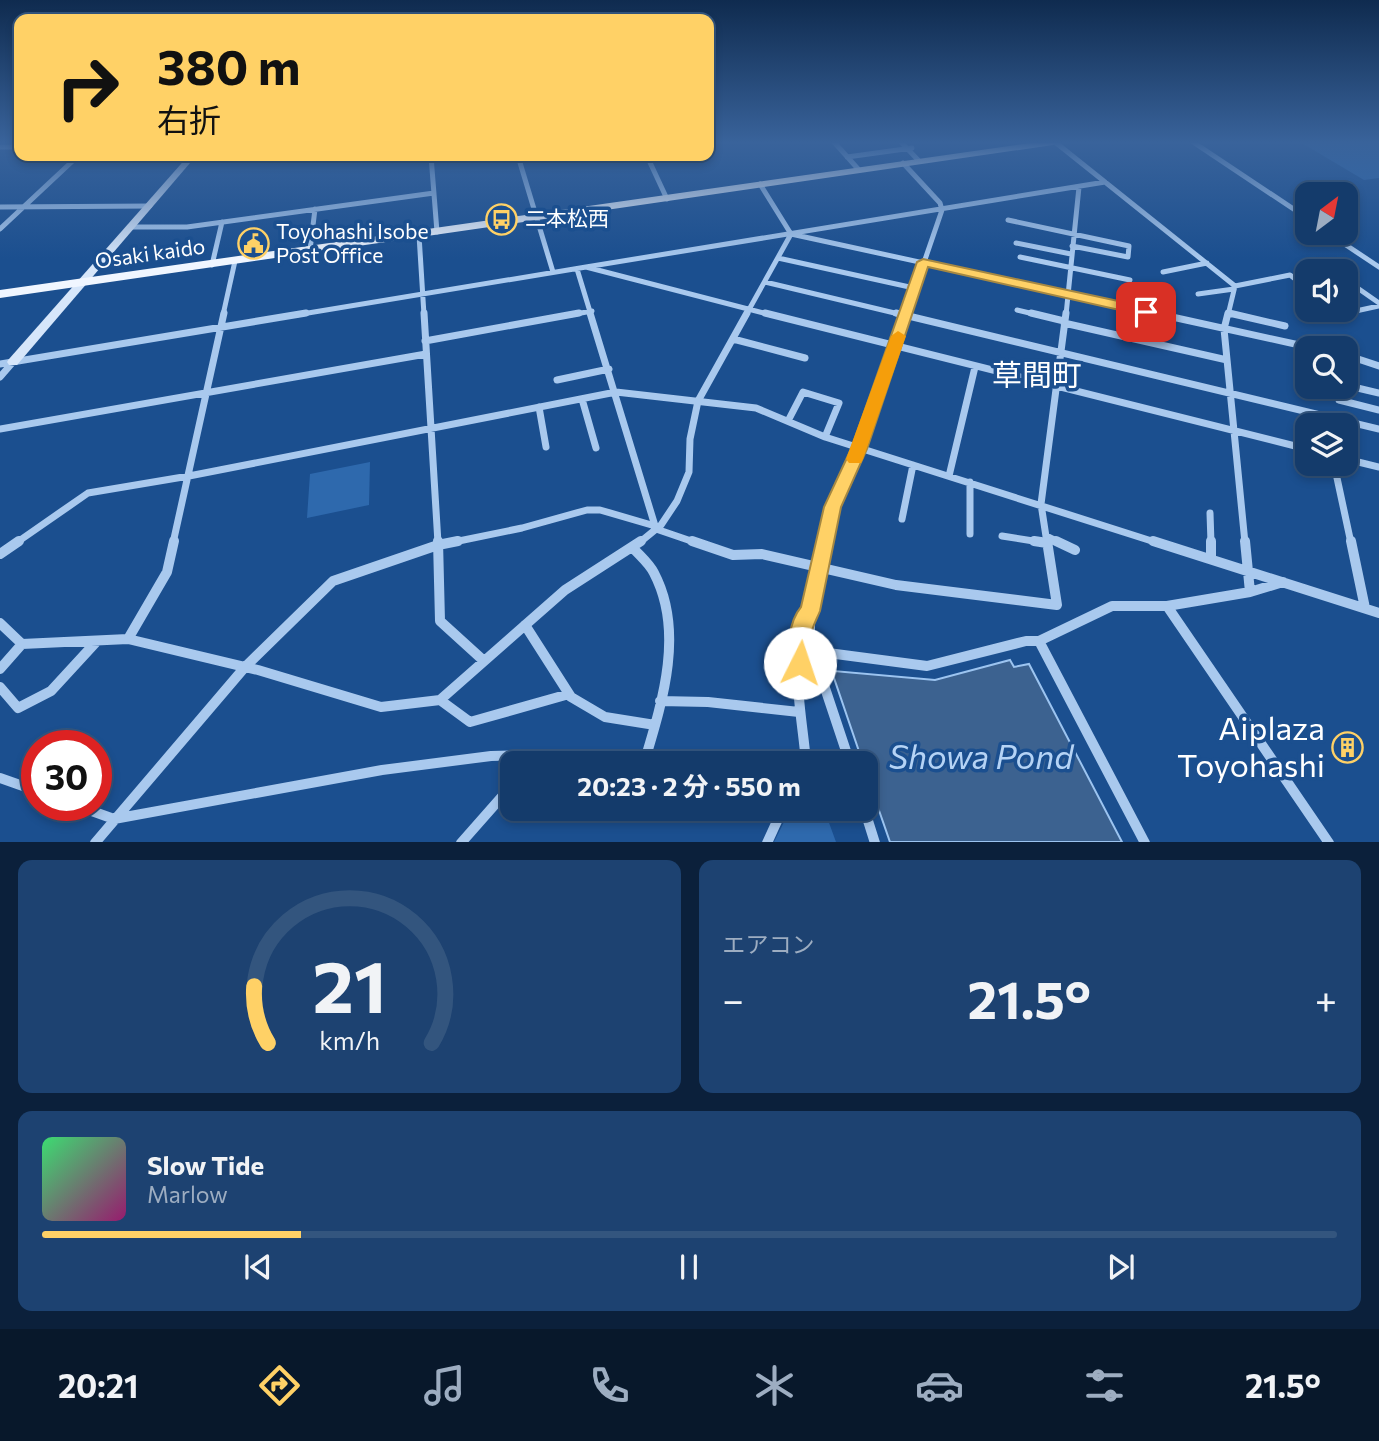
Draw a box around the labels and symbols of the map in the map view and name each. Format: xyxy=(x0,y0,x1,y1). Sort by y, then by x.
north arrow xyxy=(1295,182,1358,245)
bus stop icon: 二本松西 xyxy=(485,202,519,236)
place label: 二本松西 xyxy=(525,205,609,230)
place label: Toyohashi Isobe Post Office xyxy=(276,218,429,267)
public building icon: Toyohashi Isobe Post Office xyxy=(236,227,270,261)
street label: Osaki kaido xyxy=(93,232,206,273)
pin xyxy=(1116,282,1176,342)
district label: 草間町 xyxy=(992,355,1082,392)
position arrow xyxy=(763,626,837,700)
place label: Aiplaza Toyohashi xyxy=(1177,707,1325,784)
speed limit sign: 30 xyxy=(21,730,112,821)
building icon: Aiplaza Toyohashi xyxy=(1331,730,1365,764)
water label: Showa Pond xyxy=(889,735,1075,776)

